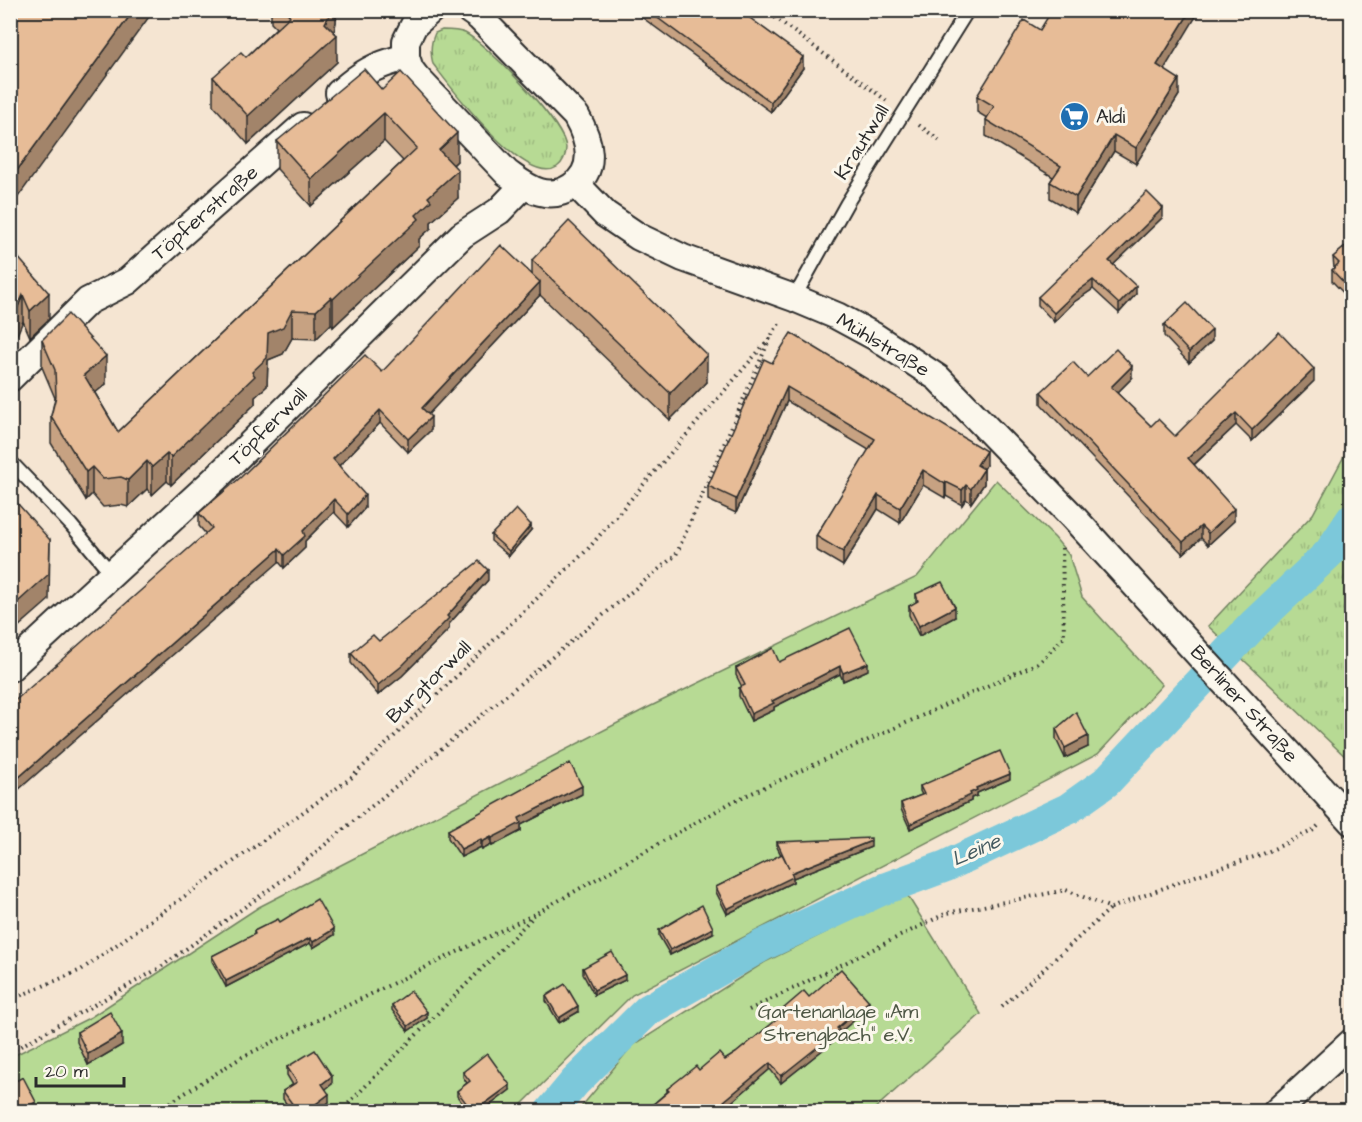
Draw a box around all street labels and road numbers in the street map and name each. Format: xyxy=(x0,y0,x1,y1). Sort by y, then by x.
street label: Krautwall xyxy=(828,99,896,185)
street label: Töpferstraße xyxy=(146,159,264,267)
street label: Mühlstraße xyxy=(831,306,935,384)
street label: Töpferwall xyxy=(222,381,314,473)
street label: Burgtorwall xyxy=(380,634,479,731)
street label: Berliner Straße xyxy=(1184,639,1304,769)

